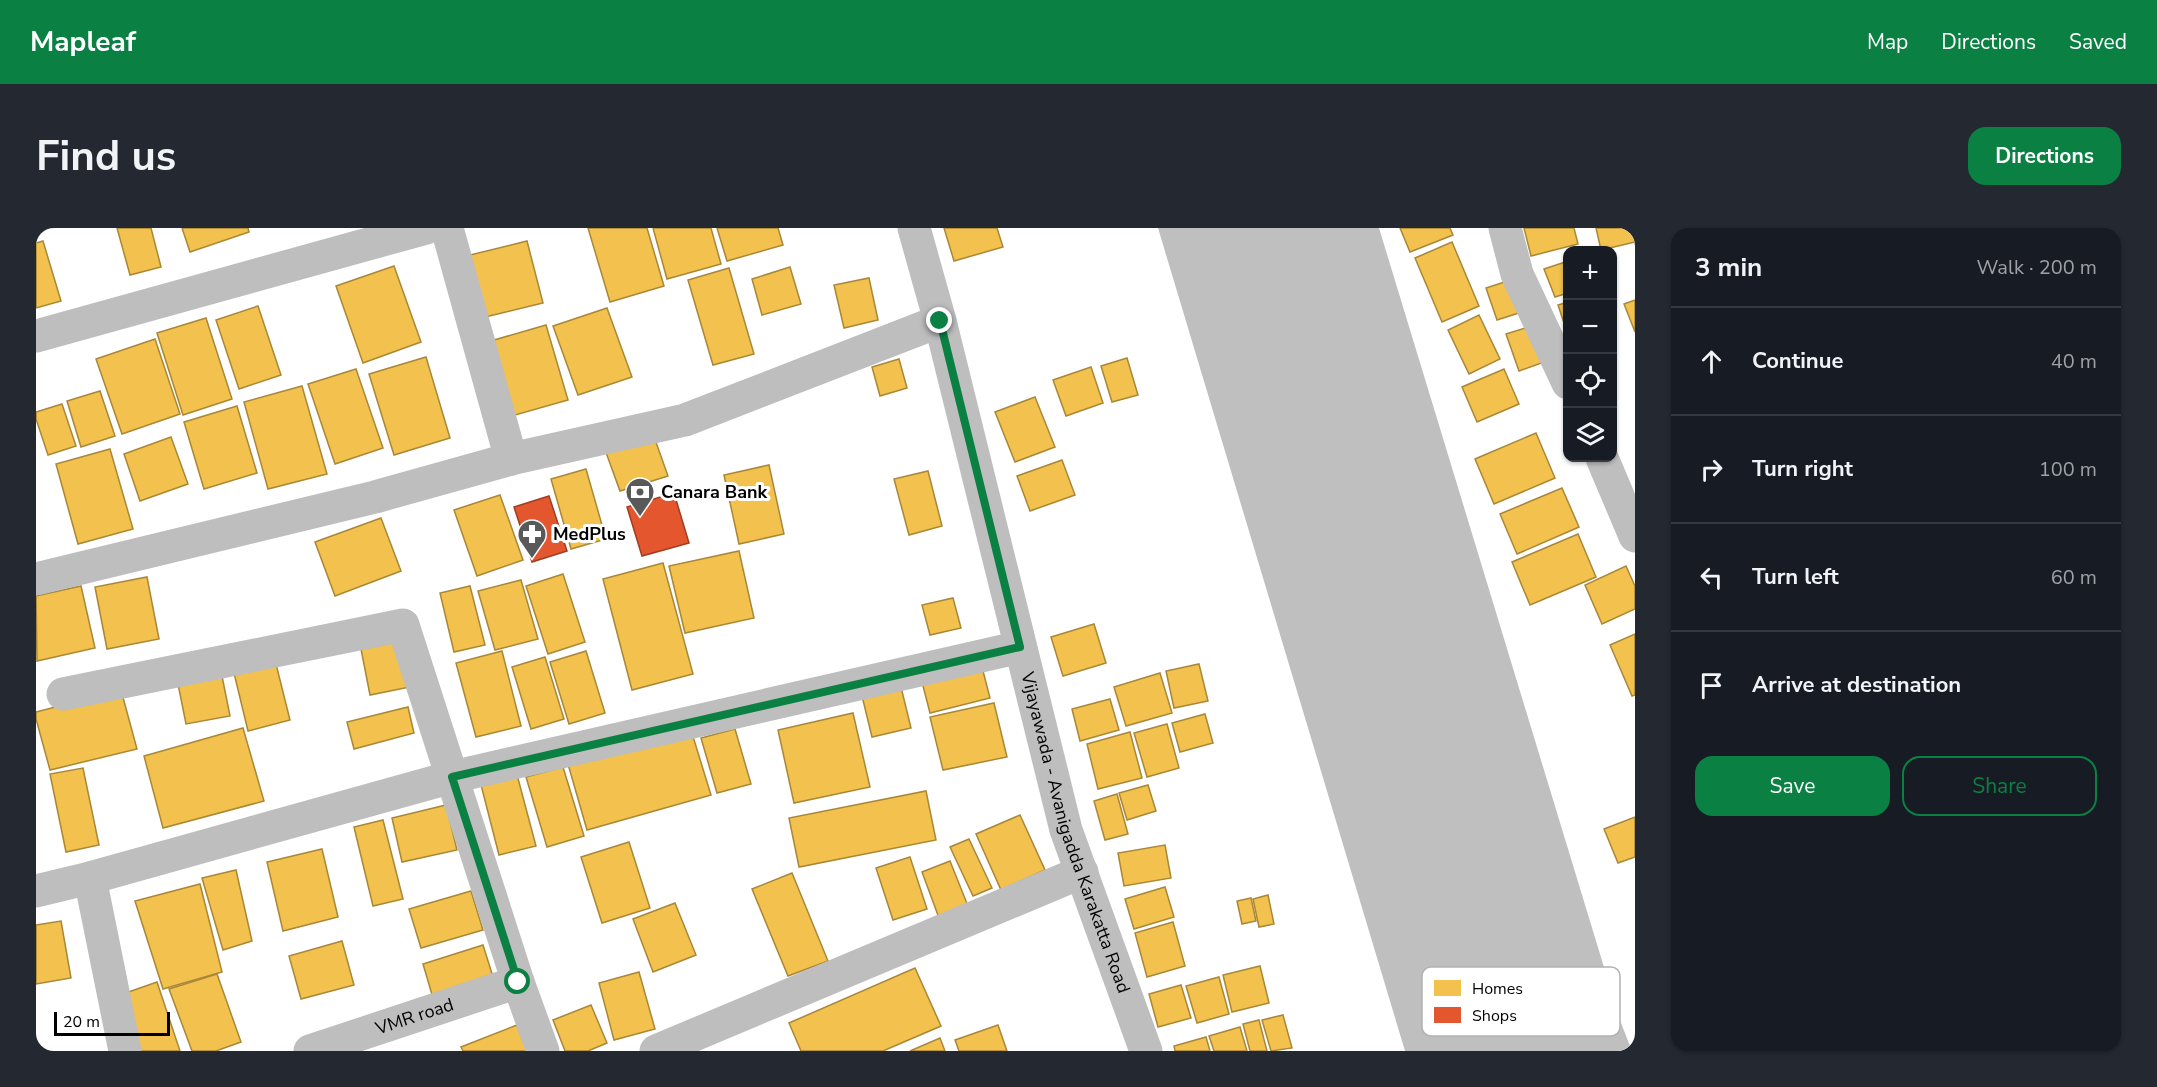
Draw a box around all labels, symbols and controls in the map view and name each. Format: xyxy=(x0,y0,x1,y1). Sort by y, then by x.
text: Mapleaf xyxy=(30,23,136,61)
text: Map xyxy=(1867,28,1908,56)
text: Directions xyxy=(1941,28,2036,56)
text: Saved xyxy=(2069,28,2127,56)
button: Directions xyxy=(1968,127,2121,185)
text: Find us xyxy=(36,128,176,185)
map controls xyxy=(1563,246,1617,462)
button: + xyxy=(1563,246,1617,300)
text: 3 min xyxy=(1695,250,1762,285)
text: Walk · 200 m xyxy=(1977,254,2097,281)
button: − xyxy=(1563,300,1617,354)
route end xyxy=(926,307,952,333)
icon: ahead xyxy=(1695,345,1728,378)
text: Continue xyxy=(1752,346,1843,376)
text: 40 m xyxy=(2051,348,2097,375)
button: locate xyxy=(1563,354,1617,408)
button: layers xyxy=(1563,408,1617,462)
icon: right xyxy=(1695,453,1728,486)
text: Turn right xyxy=(1752,454,1853,484)
text: 100 m xyxy=(2039,456,2097,483)
bank icon: Canara Bank xyxy=(624,476,656,518)
place label: Canara Bank xyxy=(661,480,768,504)
pharmacy icon: MedPlus xyxy=(516,518,548,560)
place label: MedPlus xyxy=(553,522,626,546)
icon: left xyxy=(1695,561,1728,594)
text: Turn left xyxy=(1752,562,1839,592)
text: 60 m xyxy=(2051,564,2097,591)
street label: Vijayawada - Avanigadda Karakatta Road xyxy=(1015,668,1136,996)
icon: arrive xyxy=(1695,669,1728,702)
text: Arrive at destination xyxy=(1752,670,1961,700)
button: Save xyxy=(1695,756,1890,816)
button: Share xyxy=(1902,756,2097,816)
legend xyxy=(1422,967,1620,1036)
route start xyxy=(504,968,530,994)
text: Homes xyxy=(1472,978,1523,1000)
street label: VMR road xyxy=(371,992,457,1041)
text: Shops xyxy=(1472,1005,1517,1027)
scale bar xyxy=(54,1009,170,1036)
text: 20 m xyxy=(63,1011,100,1033)

